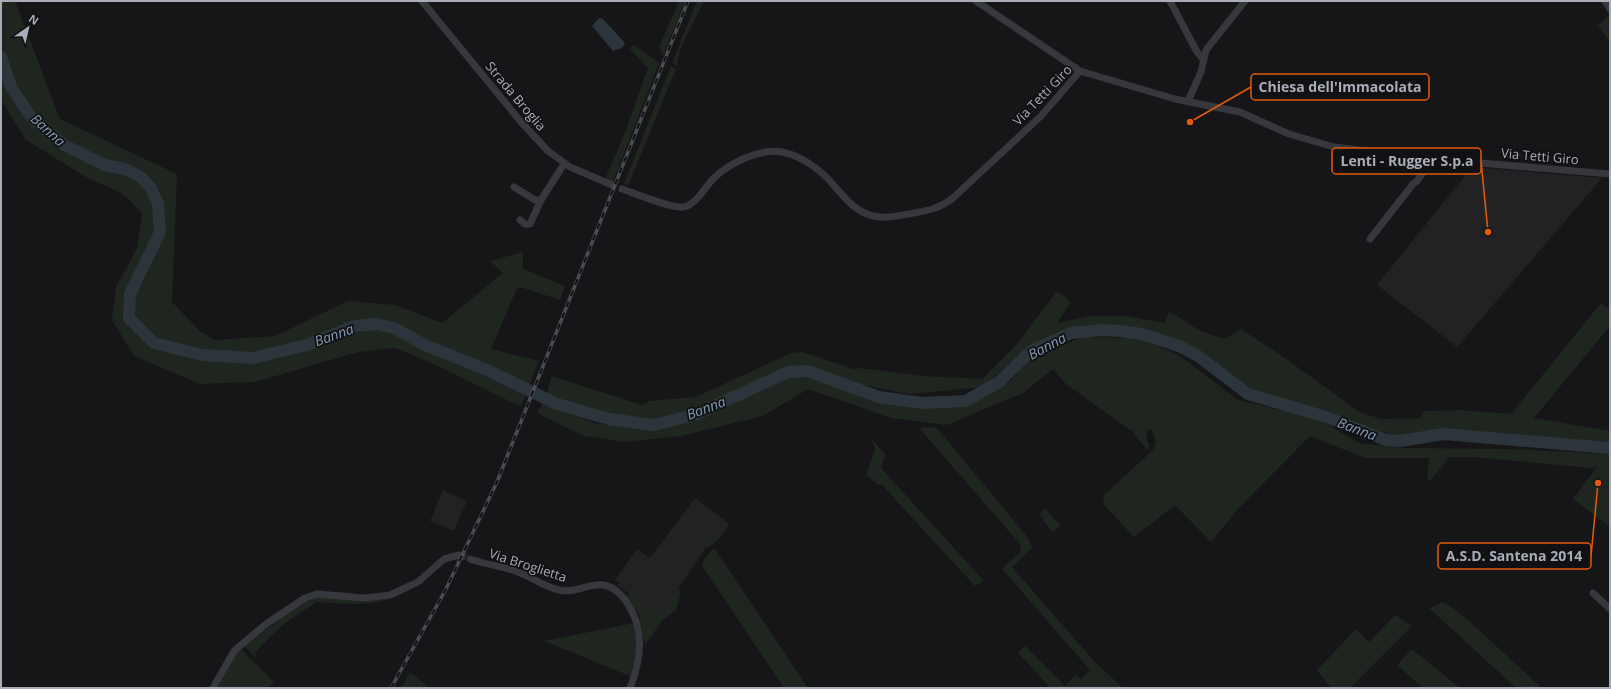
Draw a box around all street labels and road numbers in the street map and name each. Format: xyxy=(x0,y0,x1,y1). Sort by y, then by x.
street label: Strada Broglia xyxy=(482,58,550,134)
street label: Via Tetti Giro xyxy=(1008,61,1076,129)
street label: Via Tetti Giro xyxy=(1500,144,1580,168)
street label: Via Broglietta xyxy=(487,544,569,586)

